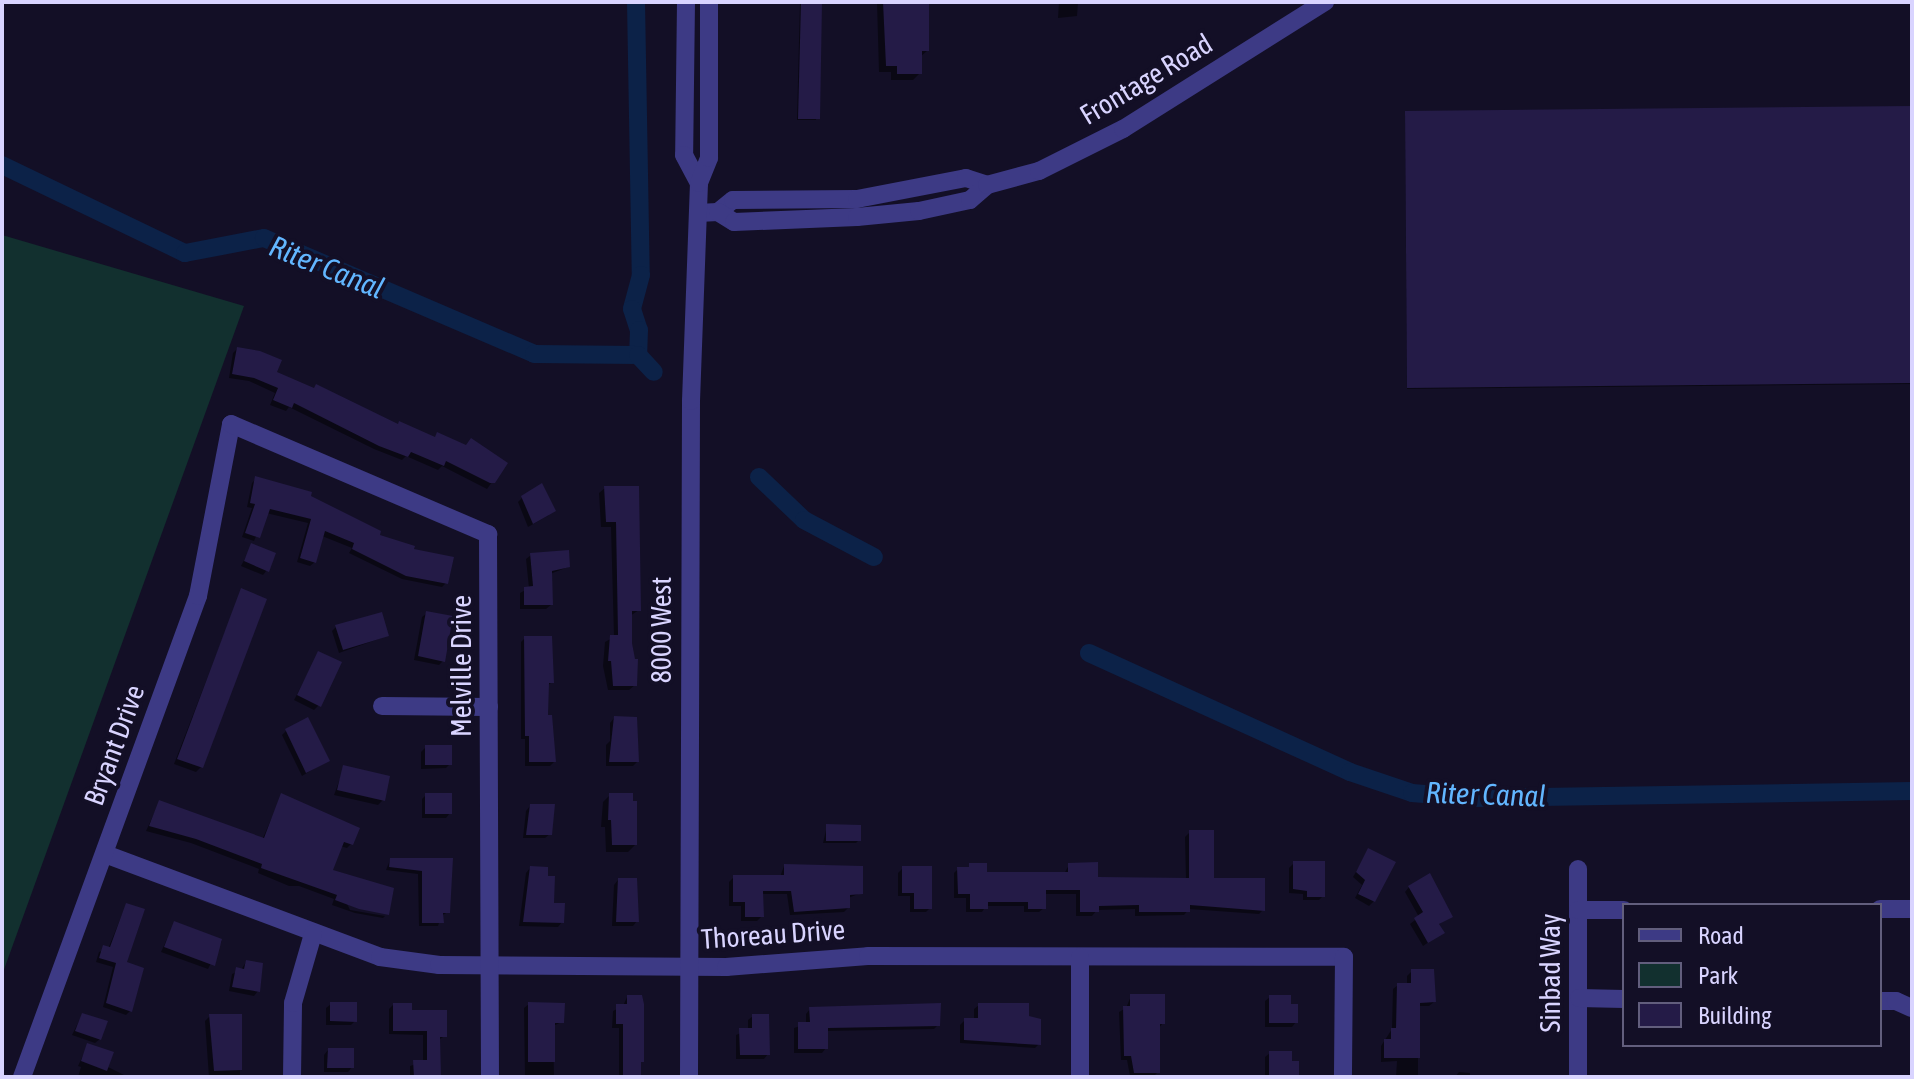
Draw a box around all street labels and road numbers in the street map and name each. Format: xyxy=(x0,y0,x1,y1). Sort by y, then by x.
street label: Frontage Road xyxy=(1074,26,1218,132)
street label: 8000 West xyxy=(644,577,678,683)
street label: Melville Drive xyxy=(444,595,478,737)
street label: Bryant Drive xyxy=(77,680,151,810)
street label: Thoreau Drive xyxy=(700,912,846,956)
street label: Sinbad Way xyxy=(1533,913,1567,1033)

